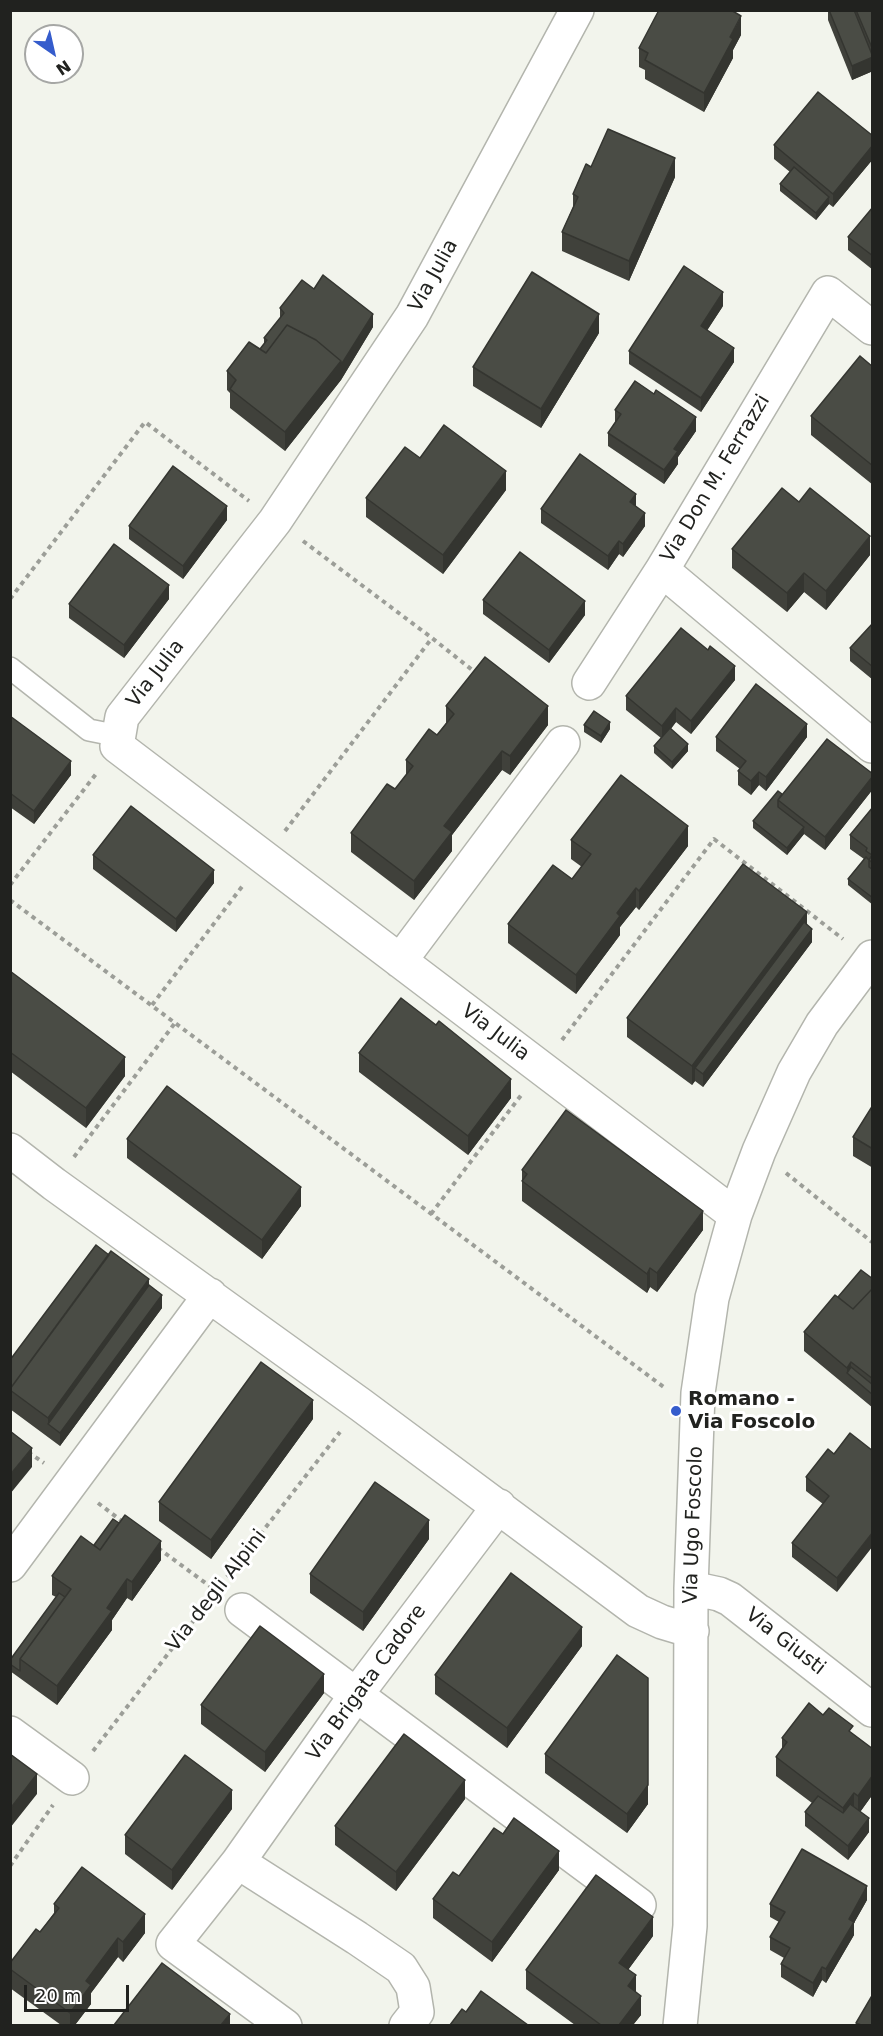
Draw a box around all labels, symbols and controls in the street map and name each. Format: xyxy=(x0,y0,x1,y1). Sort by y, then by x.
north arrow xyxy=(24,24,84,84)
text: N xyxy=(52,56,74,79)
street label: Via Julia xyxy=(404,235,464,317)
street label: Via Don M. Ferrazzi xyxy=(656,391,776,567)
street label: Via Julia xyxy=(122,635,190,713)
street label: Via Julia xyxy=(456,1000,534,1066)
place label: Romano - Via Foscolo xyxy=(688,1388,815,1435)
marker: Romano - Via Foscolo xyxy=(669,1404,683,1418)
street label: Via Ugo Foscolo xyxy=(679,1446,709,1604)
street label: Via degli Alpini xyxy=(162,1525,272,1657)
street label: Via Brigata Cadore xyxy=(302,1600,432,1766)
street label: Via Giusti xyxy=(740,1603,830,1681)
scale bar xyxy=(27,1973,132,2011)
text: 20 m xyxy=(35,1985,81,2006)

